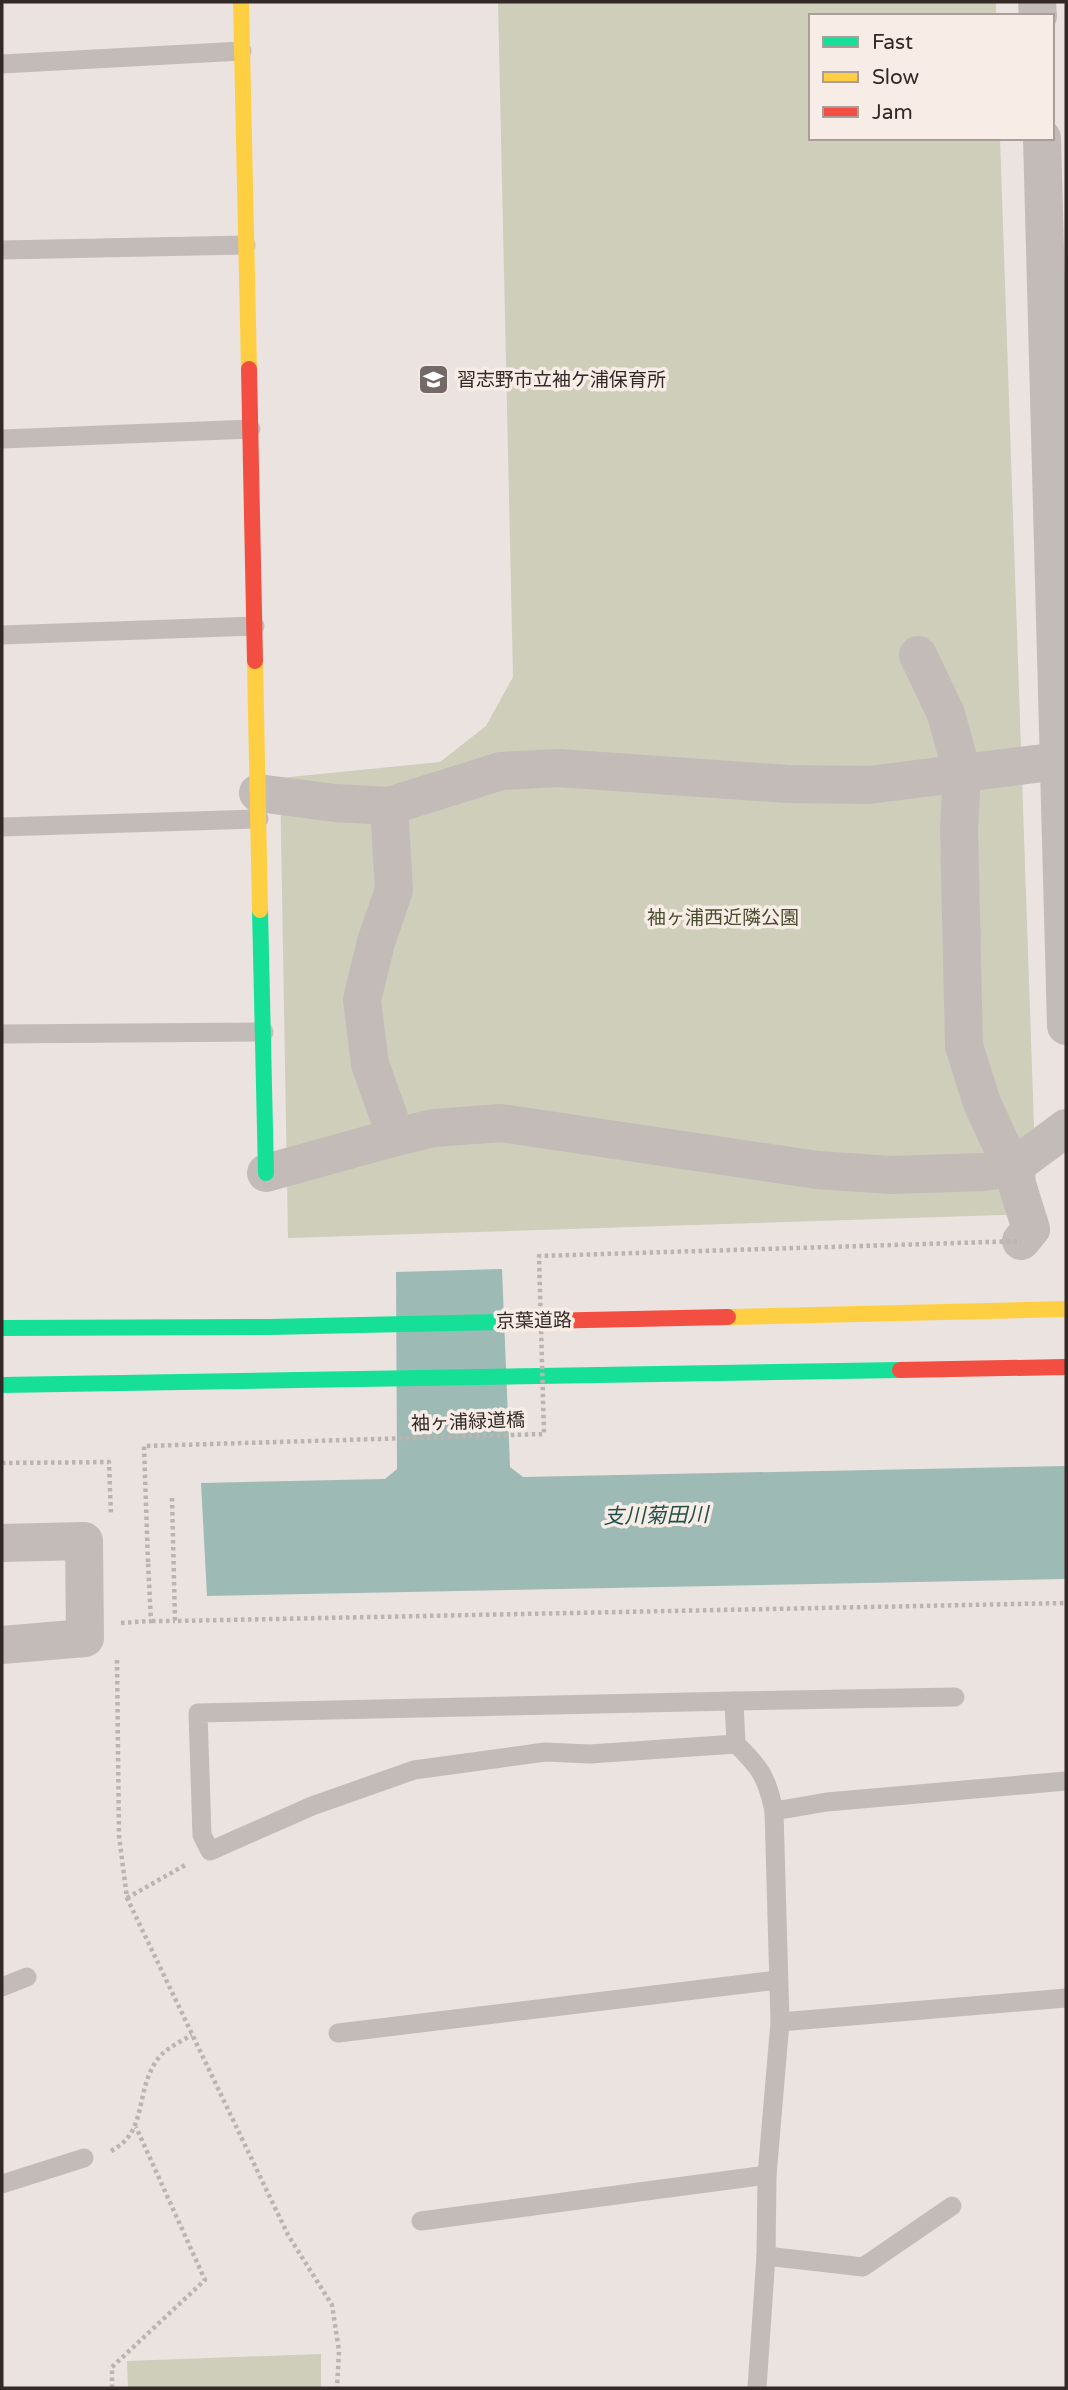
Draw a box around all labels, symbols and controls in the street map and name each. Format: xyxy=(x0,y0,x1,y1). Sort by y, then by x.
legend xyxy=(809,14,1054,140)
text: Fast xyxy=(872,30,913,55)
text: Slow xyxy=(872,65,920,90)
text: Jam xyxy=(872,100,913,125)
school or university icon: 習志野市立袖ケ浦保育所 xyxy=(417,363,451,397)
place label: 習志野市立袖ケ浦保育所 xyxy=(457,369,666,391)
park label: 袖ヶ浦西近隣公園 xyxy=(647,907,799,929)
street label: 京葉道路 xyxy=(496,1309,572,1333)
street label: 袖ヶ浦緑道橋 xyxy=(411,1409,525,1435)
water label: 支川菊田川 xyxy=(603,1503,711,1529)

